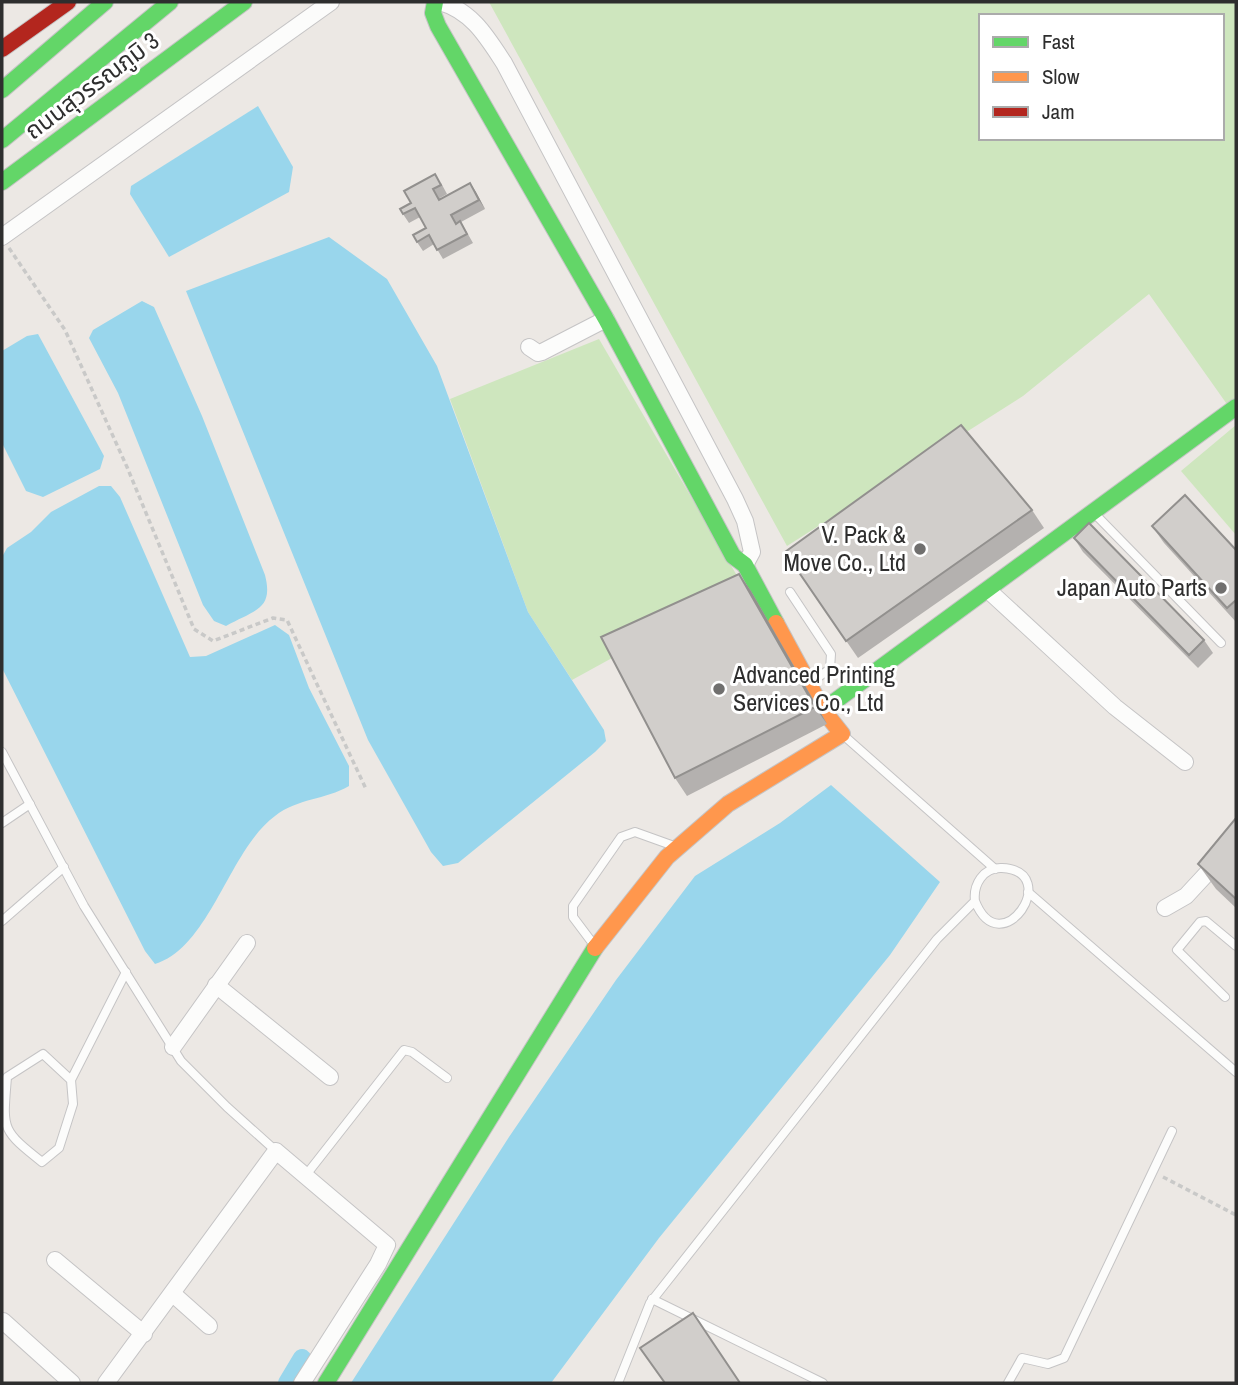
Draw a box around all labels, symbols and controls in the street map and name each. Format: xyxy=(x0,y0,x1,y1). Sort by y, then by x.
legend xyxy=(979,14,1224,140)
street label: ถนนสุวรรณภูมิ 3 xyxy=(18,24,165,146)
text: Fast xyxy=(1042,27,1075,56)
text: Slow xyxy=(1042,62,1080,91)
text: Jam xyxy=(1042,97,1075,126)
place label: V. Pack & Move Co., Ltd xyxy=(783,518,906,578)
marker: V. Pack & Move Co., Ltd xyxy=(912,541,928,557)
place label: Japan Auto Parts xyxy=(1057,571,1207,603)
marker: Japan Auto Parts xyxy=(1213,580,1229,596)
place label: Advanced Printing Services Co., Ltd xyxy=(732,658,895,718)
marker: Advanced Printing Services Co., Ltd xyxy=(711,681,727,697)

